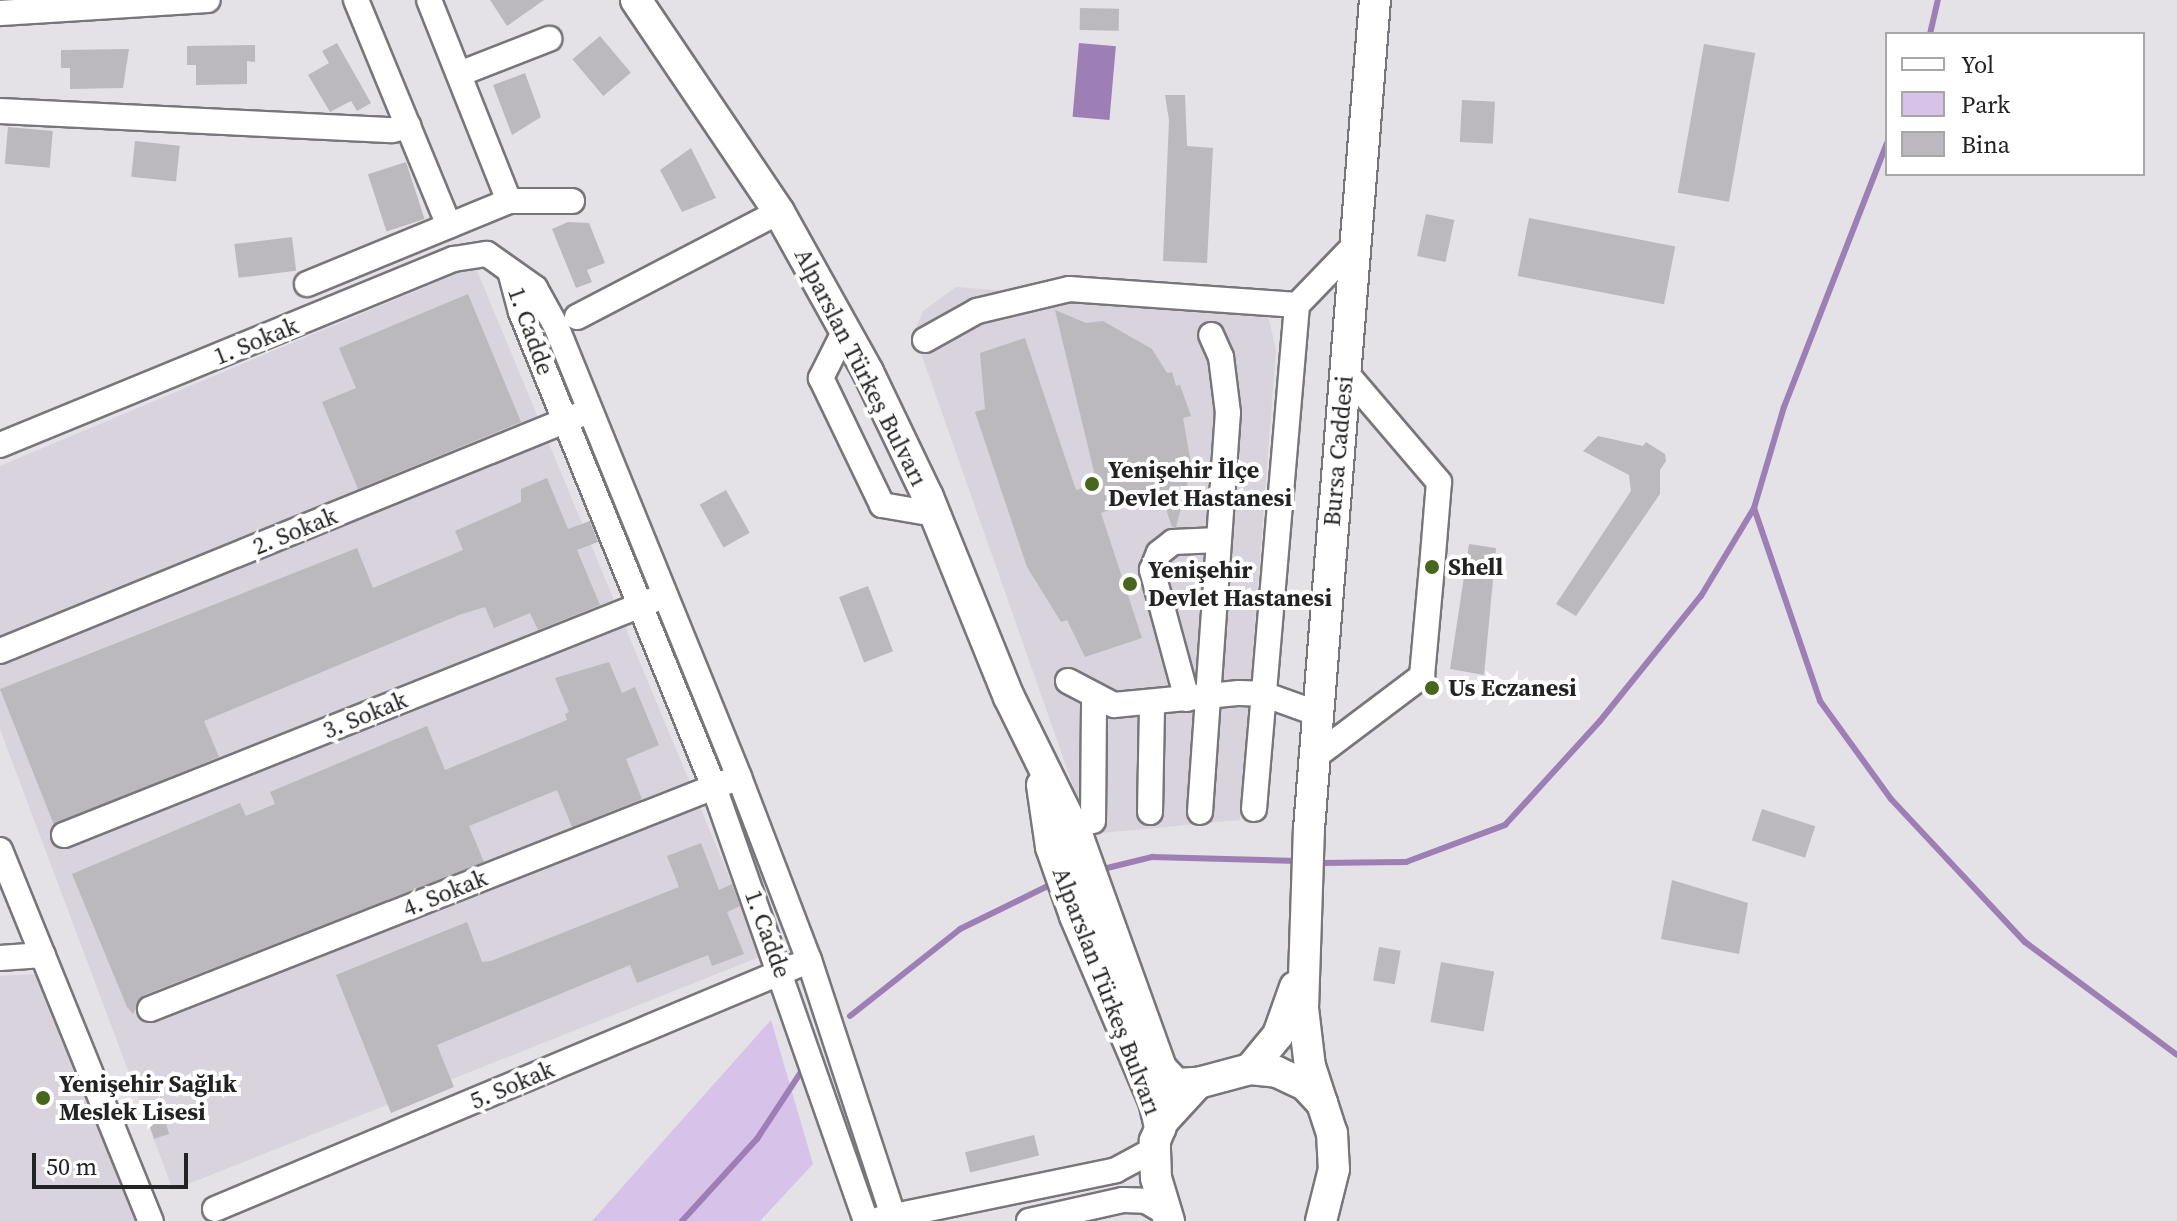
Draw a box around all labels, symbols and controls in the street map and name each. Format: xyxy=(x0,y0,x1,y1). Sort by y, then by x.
legend xyxy=(1885,32,2145,176)
text: Yol xyxy=(1961,48,1994,81)
text: Park xyxy=(1961,88,2010,121)
text: Bina xyxy=(1961,128,2010,161)
street label: Alparslan Türkeş Bulvarı xyxy=(788,243,934,491)
street label: 1. Cadde xyxy=(502,283,560,379)
street label: 1. Sokak xyxy=(210,311,302,371)
street label: Bursa Caddesi xyxy=(1317,374,1359,528)
place label: Yenişehir İlçe Devlet Hastanesi xyxy=(1108,456,1292,512)
marker: Yenişehir İlçe Devlet Hastanesi xyxy=(1083,475,1101,493)
street label: 2. Sokak xyxy=(249,501,341,561)
place label: Shell xyxy=(1448,553,1503,581)
place label: Yenişehir Devlet Hastanesi xyxy=(1148,556,1332,612)
marker: Shell xyxy=(1423,558,1441,576)
marker: Yenişehir Devlet Hastanesi xyxy=(1119,573,1141,595)
place label: Us Eczanesi xyxy=(1448,674,1577,702)
marker: Us Eczanesi xyxy=(1423,679,1441,697)
street label: 3. Sokak xyxy=(319,685,411,745)
street label: 4. Sokak xyxy=(399,863,491,923)
street label: Alparslan Türkeş Bulvarı xyxy=(1046,863,1168,1119)
street label: 1. Cadde xyxy=(739,886,797,982)
street label: 5. Sokak xyxy=(466,1054,558,1116)
place label: Yenişehir Sağlık Meslek Lisesi xyxy=(59,1070,237,1126)
marker: Yenişehir Sağlık Meslek Lisesi xyxy=(34,1089,52,1107)
scale bar xyxy=(36,1137,192,1187)
text: 50 m xyxy=(46,1150,97,1183)

